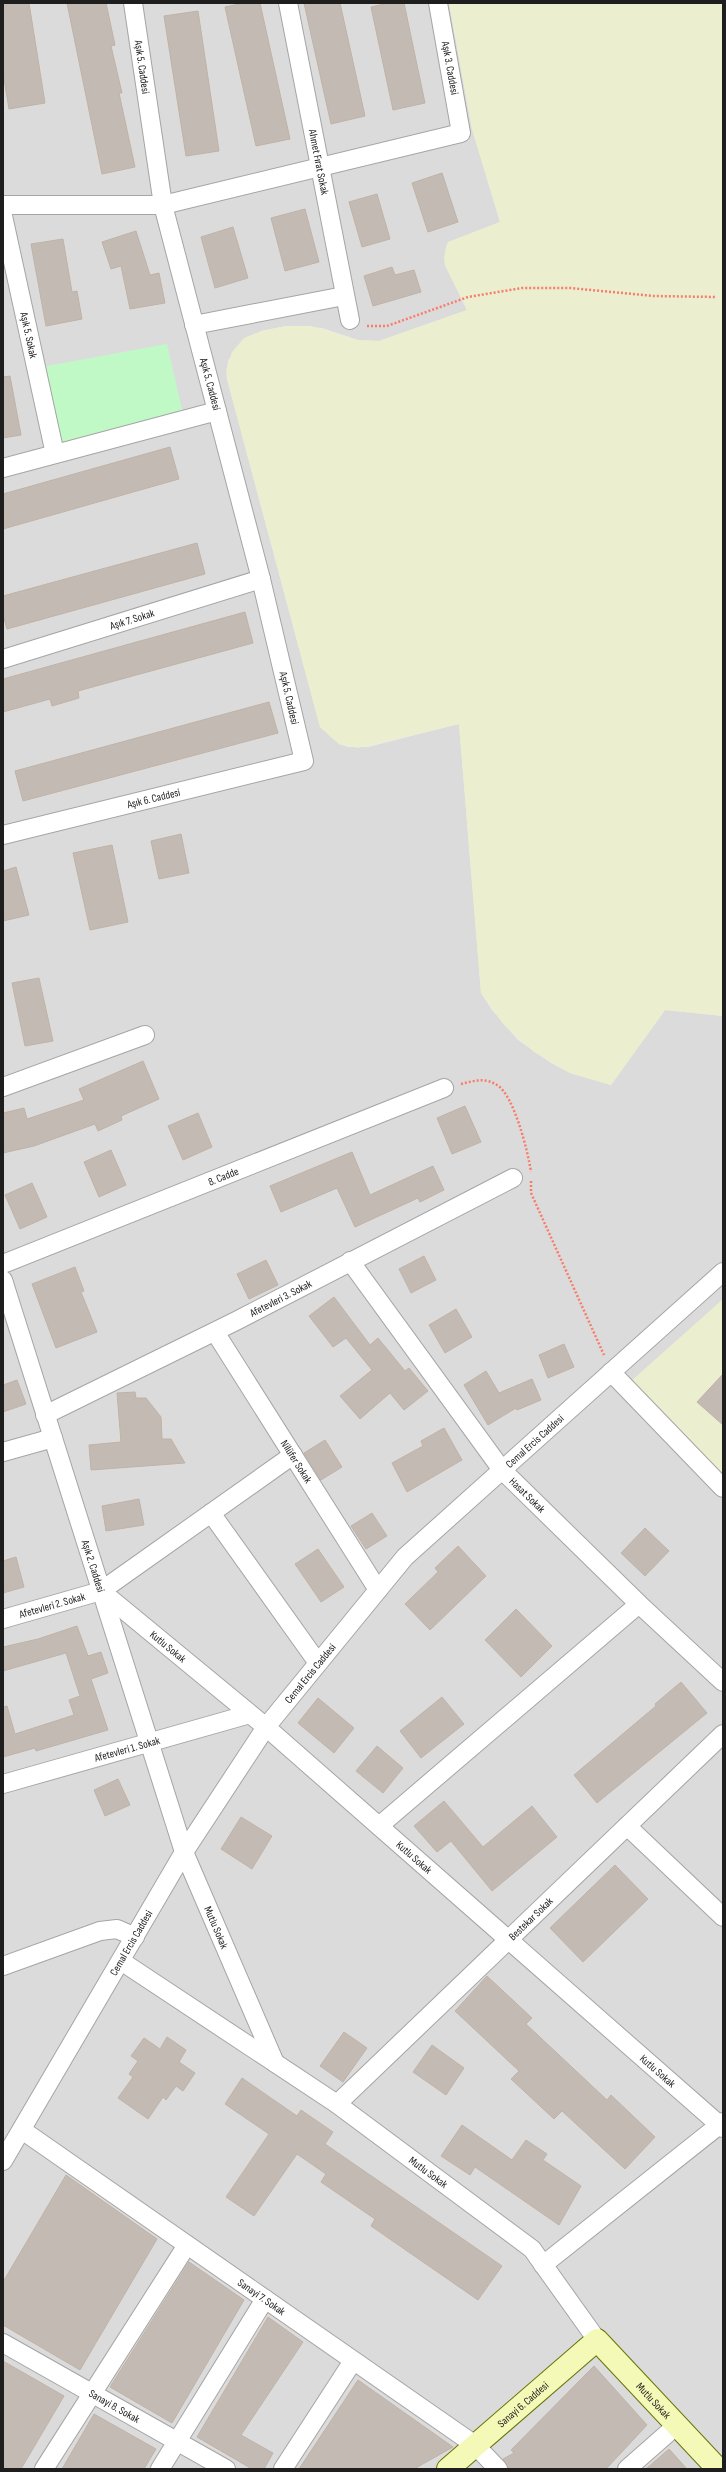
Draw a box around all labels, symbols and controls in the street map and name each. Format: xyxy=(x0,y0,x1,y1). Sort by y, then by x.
street label: Aşık 5. Caddesi xyxy=(132,38,152,95)
street label: Aşık 3. Caddesi xyxy=(439,39,461,96)
street label: Ahmet Fırat Sokak xyxy=(306,127,332,197)
street label: Aşık 5. Sokak xyxy=(17,310,41,360)
street label: Aşık 5. Caddesi xyxy=(196,355,223,412)
street label: Aşık 7. Sokak xyxy=(107,606,157,632)
street label: Aşık 5. Caddesi xyxy=(276,669,301,726)
street label: Aşık 6. Caddesi xyxy=(125,785,181,811)
street label: 8. Cadde xyxy=(206,1164,240,1188)
street label: Afetevleri 3. Sokak xyxy=(247,1276,314,1320)
street label: Cemal Ercis Caddesi xyxy=(503,1412,566,1470)
street label: Nilüfer Sokak xyxy=(278,1437,316,1486)
street label: Hasat Sokak xyxy=(507,1474,549,1516)
street label: Aşık 2. Caddesi xyxy=(79,1537,108,1594)
street label: Afetevleri 2. Sokak xyxy=(17,1589,87,1621)
street label: Kutlu Sokak xyxy=(147,1628,190,1666)
street label: Cemal Ercis Caddesi xyxy=(282,1641,338,1706)
street label: Afetevleri 1. Sokak xyxy=(92,1733,162,1765)
street label: Kutlu Sokak xyxy=(394,1838,435,1877)
street label: Bestekar Sokak xyxy=(506,1894,556,1943)
street label: Mutlu Sokak xyxy=(202,1904,232,1951)
street label: Cemal Ercis Caddesi xyxy=(107,1908,155,1978)
street label: Kutlu Sokak xyxy=(637,2052,679,2090)
street label: Mutlu Sokak xyxy=(407,2153,451,2191)
street label: Sanayi 7. Sokak xyxy=(235,2276,289,2318)
street label: Sanayi 6. Caddesi xyxy=(495,2379,551,2430)
street label: Mutlu Sokak xyxy=(634,2380,674,2422)
street label: Sanayi 8. Sokak xyxy=(87,2386,143,2426)

